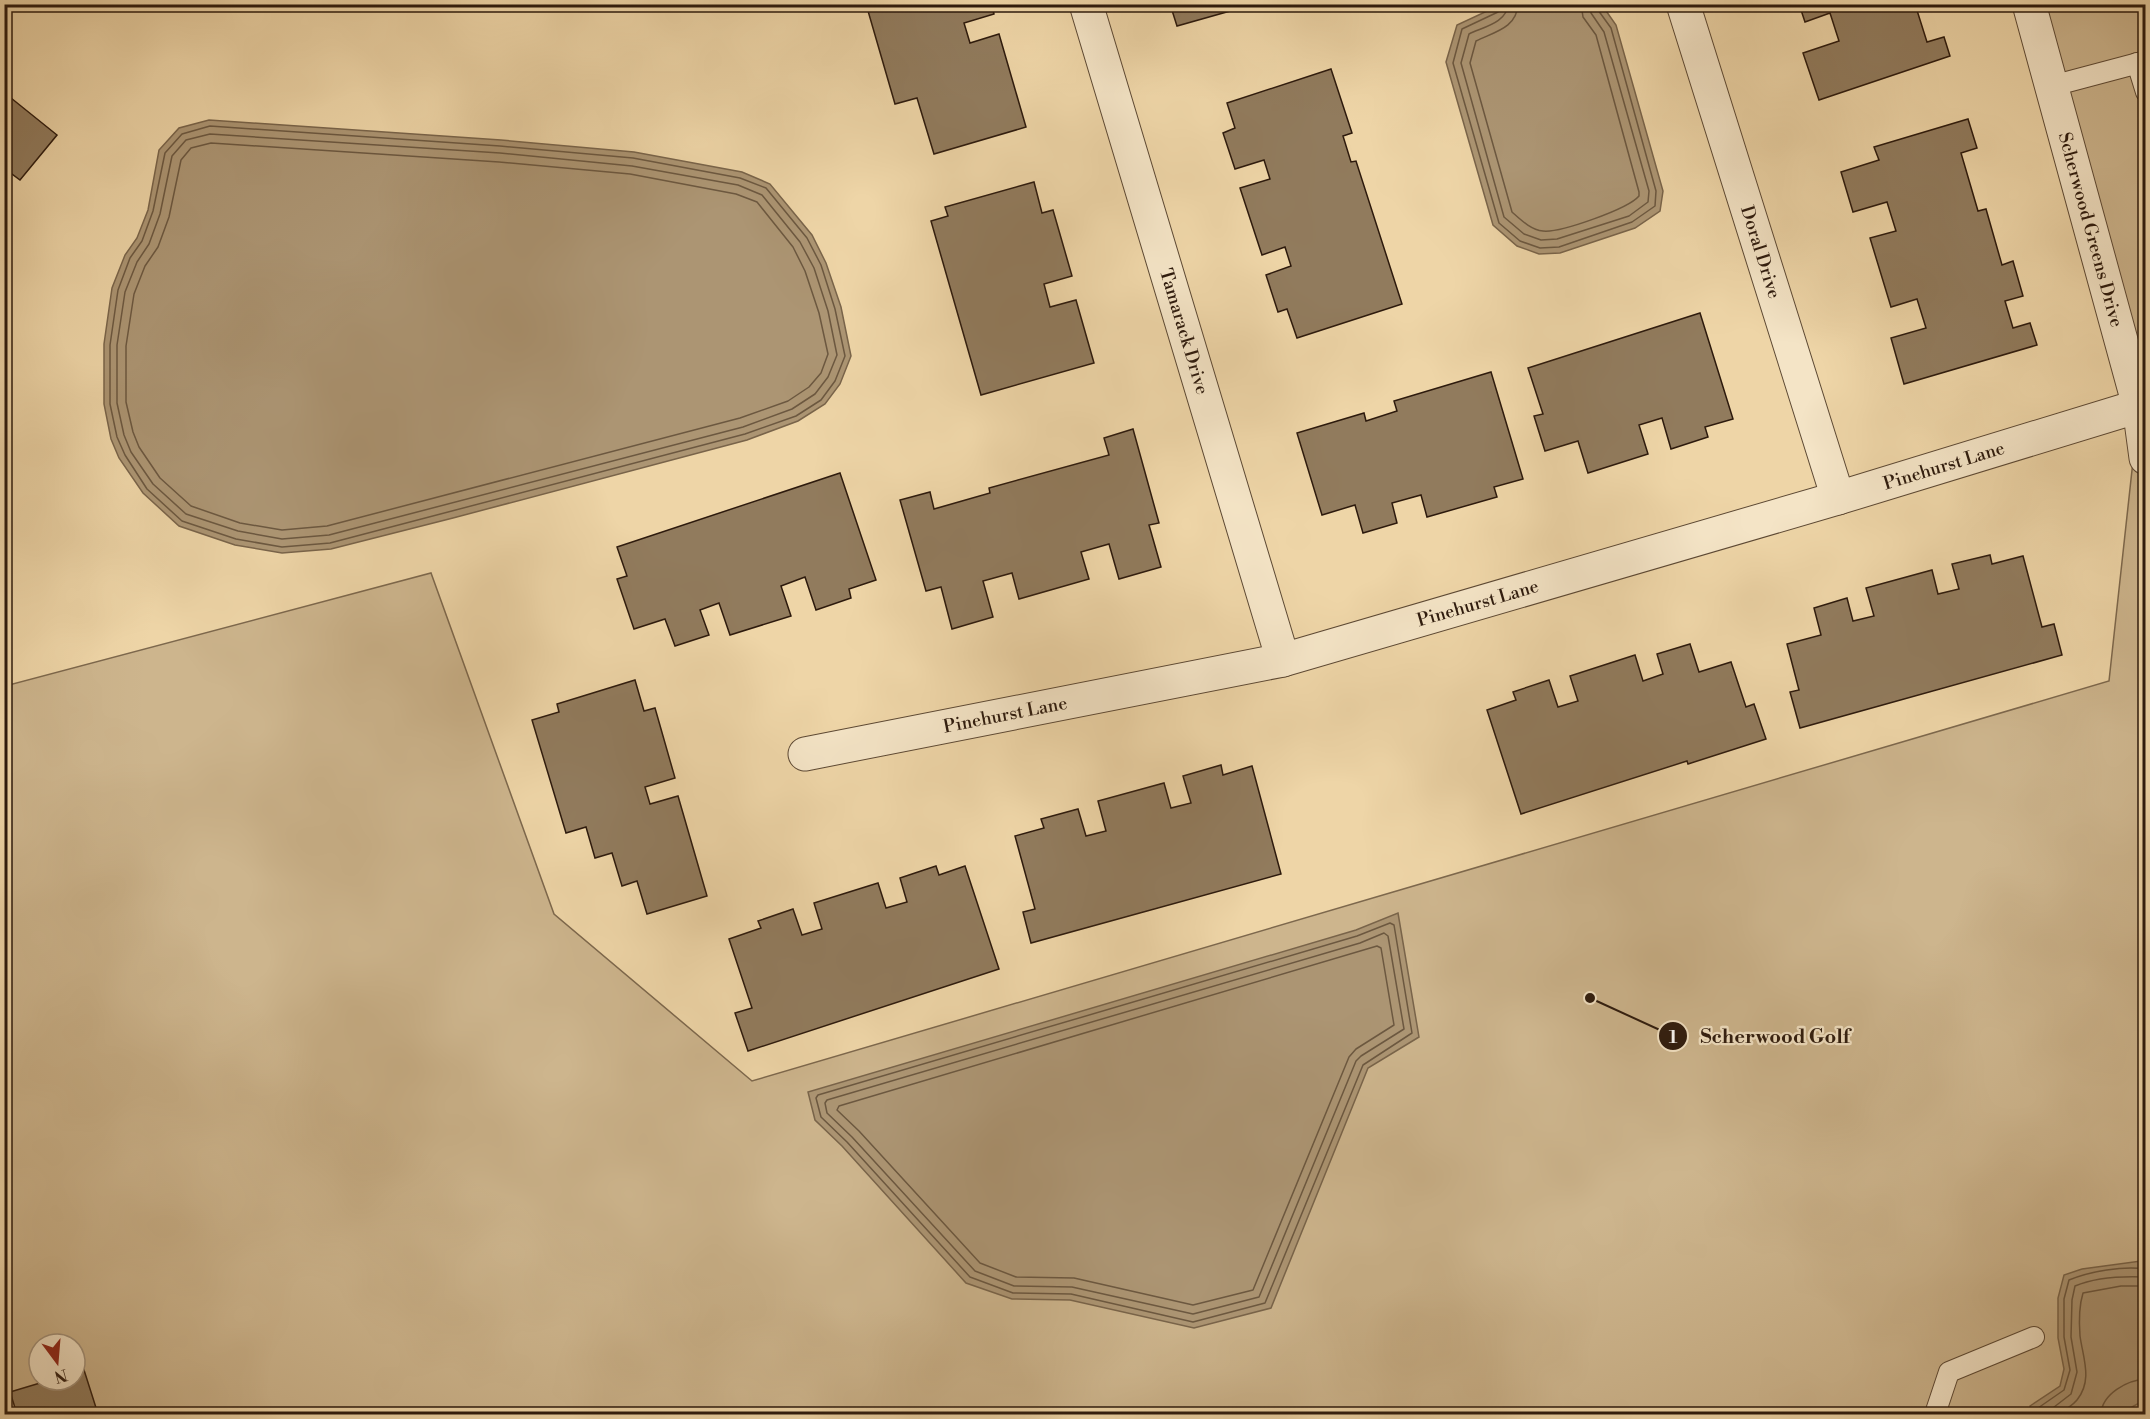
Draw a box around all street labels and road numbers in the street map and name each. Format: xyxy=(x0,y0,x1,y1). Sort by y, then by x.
street label: Scherwood Greens Drive xyxy=(2053,130,2128,330)
street label: Doral Drive xyxy=(1735,203,1786,301)
street label: Tamarack Drive xyxy=(1154,266,1214,398)
street label: Pinehurst Lane xyxy=(1880,437,2008,496)
street label: Pinehurst Lane xyxy=(1414,575,1541,632)
street label: Pinehurst Lane xyxy=(941,692,1069,739)

